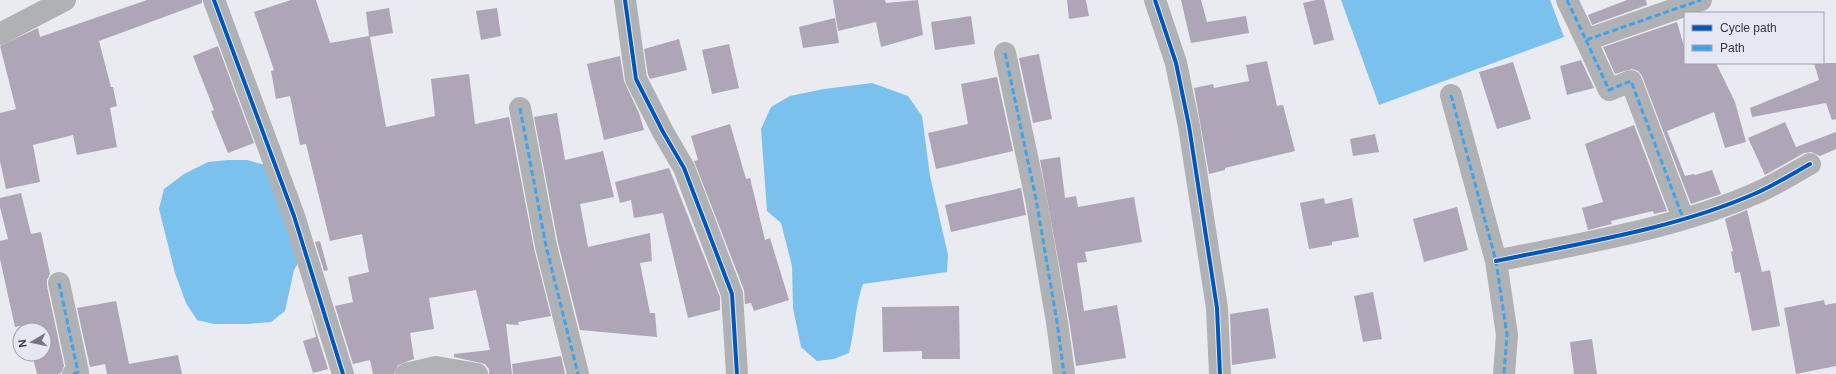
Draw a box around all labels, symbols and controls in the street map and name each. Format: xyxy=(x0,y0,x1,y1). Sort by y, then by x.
legend xyxy=(1684,12,1824,64)
text: Cycle path xyxy=(1720,21,1777,35)
text: Path xyxy=(1720,41,1745,55)
north arrow xyxy=(12,322,52,362)
text: N xyxy=(16,339,29,348)

